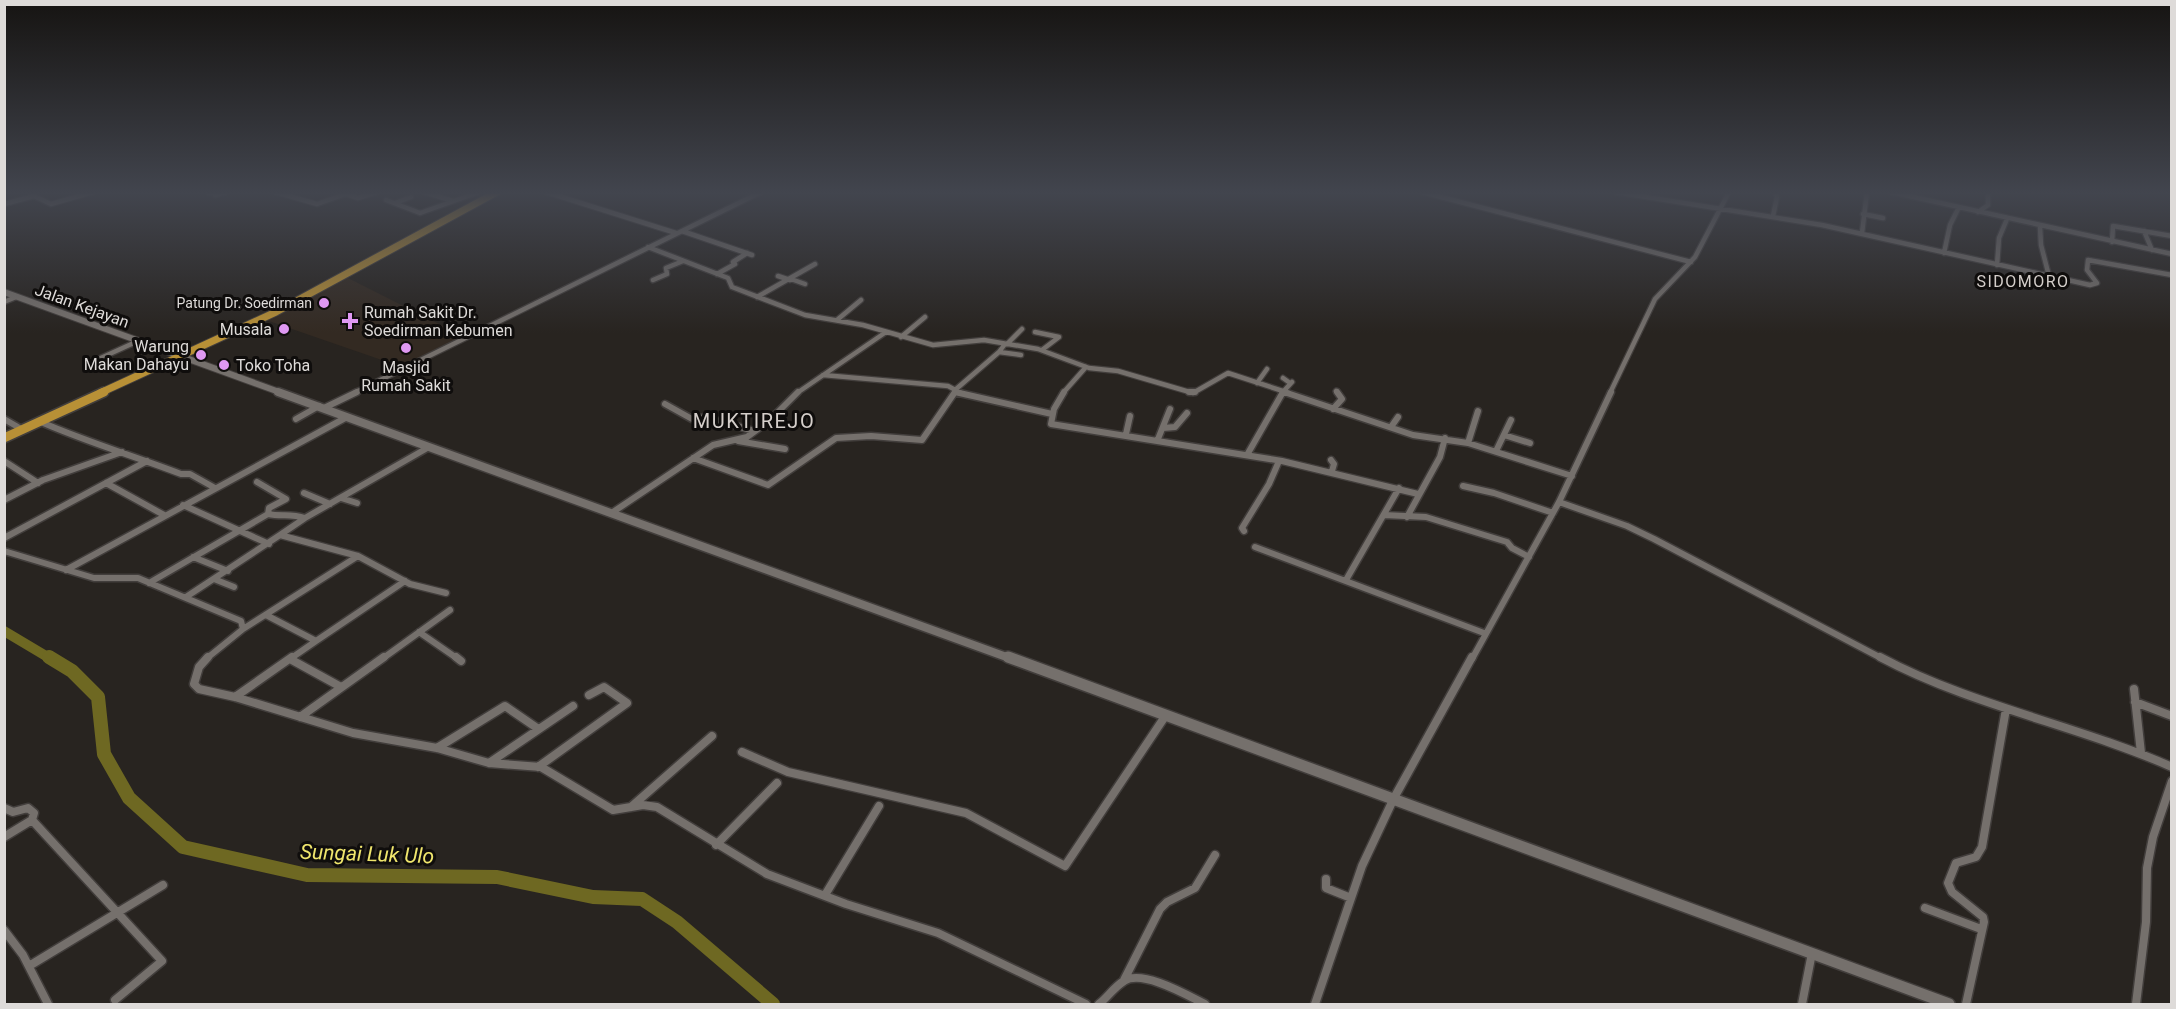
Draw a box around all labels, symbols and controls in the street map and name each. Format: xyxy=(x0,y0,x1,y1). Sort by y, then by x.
district label: SIDOMORO xyxy=(1976,272,2070,291)
street label: Jalan Kejayan xyxy=(32,280,132,332)
place label: Patung Dr. Soedirman xyxy=(177,295,312,311)
marker: Patung Dr. Soedirman xyxy=(317,296,331,310)
place label: Rumah Sakit Dr. Soedirman Kebumen xyxy=(364,303,512,340)
marker: Rumah Sakit Dr. Soedirman Kebumen xyxy=(341,312,359,330)
place label: Musala xyxy=(220,320,272,339)
marker: Musala xyxy=(277,322,291,336)
place label: Warung Makan Dahayu xyxy=(84,337,189,374)
marker: Masjid Rumah Sakit xyxy=(399,341,413,355)
marker: Warung Makan Dahayu xyxy=(194,348,208,362)
place label: Toko Toha xyxy=(236,356,310,375)
marker: Toko Toha xyxy=(217,358,231,372)
place label: Masjid Rumah Sakit xyxy=(361,358,451,395)
district label: MUKTIREJO xyxy=(693,409,815,433)
water label: Sungai Luk Ulo xyxy=(300,840,434,868)

